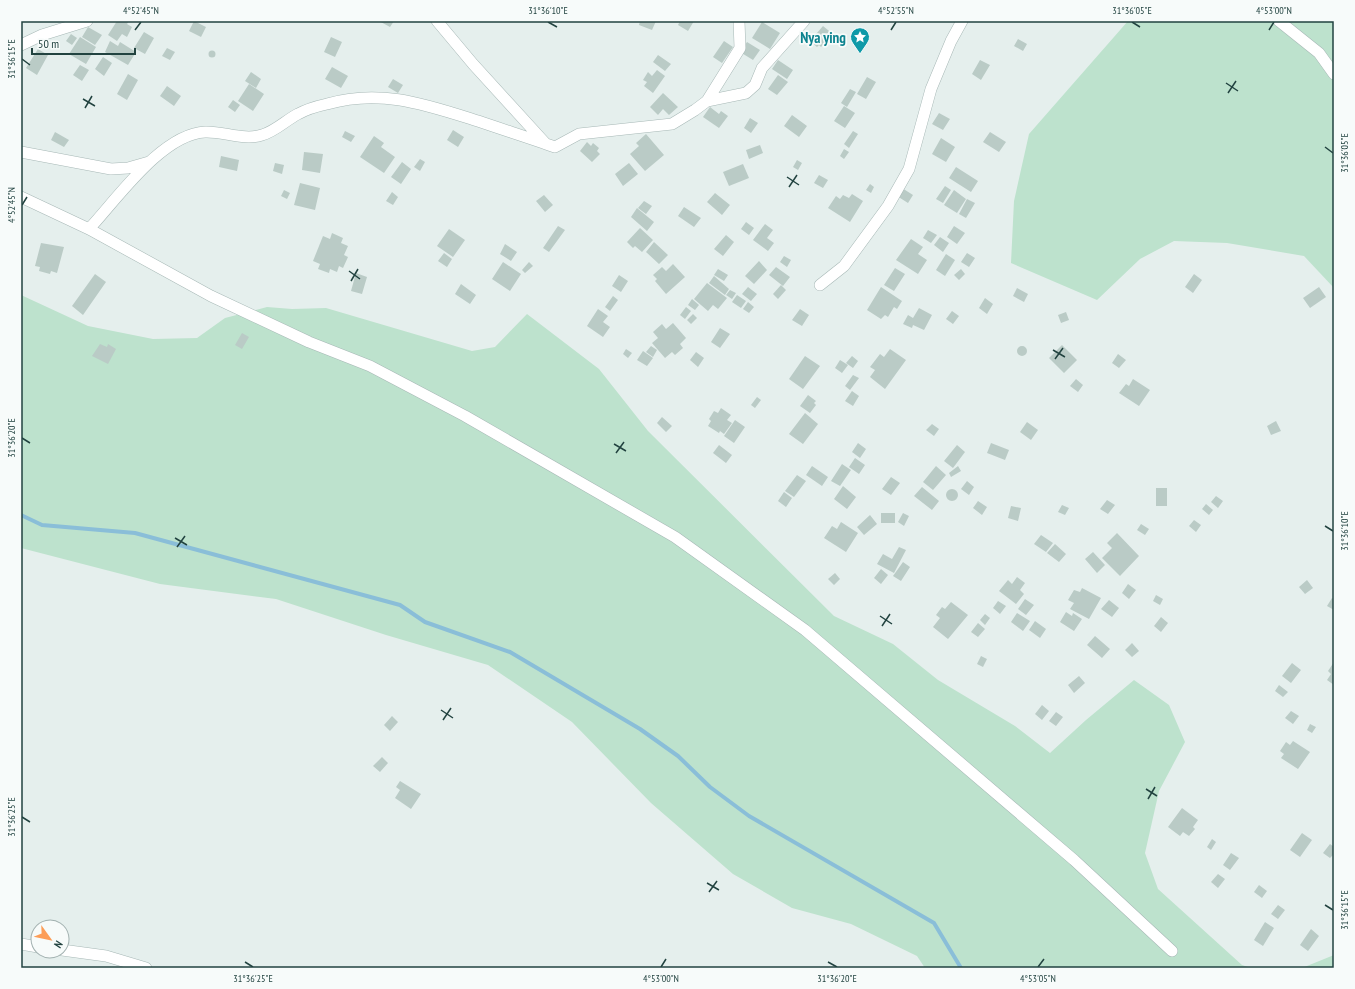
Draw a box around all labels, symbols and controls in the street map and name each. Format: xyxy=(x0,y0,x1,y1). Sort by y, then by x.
text: 4°52'45"N xyxy=(123,4,159,17)
text: 31°36'10"E xyxy=(528,4,568,17)
text: 4°52'55"N xyxy=(878,4,914,17)
text: 31°36'05"E xyxy=(1112,4,1152,17)
text: 4°53'00"N xyxy=(1256,4,1292,17)
place icon: Nya ying xyxy=(849,26,871,54)
place label: Nya ying xyxy=(800,28,846,47)
scale bar xyxy=(32,30,135,56)
text: 50 m xyxy=(38,36,59,51)
text: 31°36'15"E xyxy=(5,39,18,79)
text: 31°36'05"E xyxy=(1338,133,1351,173)
text: 4°52'45"N xyxy=(5,187,18,223)
text: 31°36'20"E xyxy=(5,418,18,458)
text: 31°36'10"E xyxy=(1338,511,1351,551)
text: 31°36'25"E xyxy=(5,797,18,837)
text: 31°36'15"E xyxy=(1338,890,1351,930)
north arrow xyxy=(30,919,70,959)
text: N xyxy=(51,938,66,951)
text: 31°36'25"E xyxy=(233,972,273,985)
text: 4°53'00"N xyxy=(643,972,679,985)
text: 31°36'20"E xyxy=(817,972,857,985)
text: 4°53'05"N xyxy=(1020,972,1056,985)

